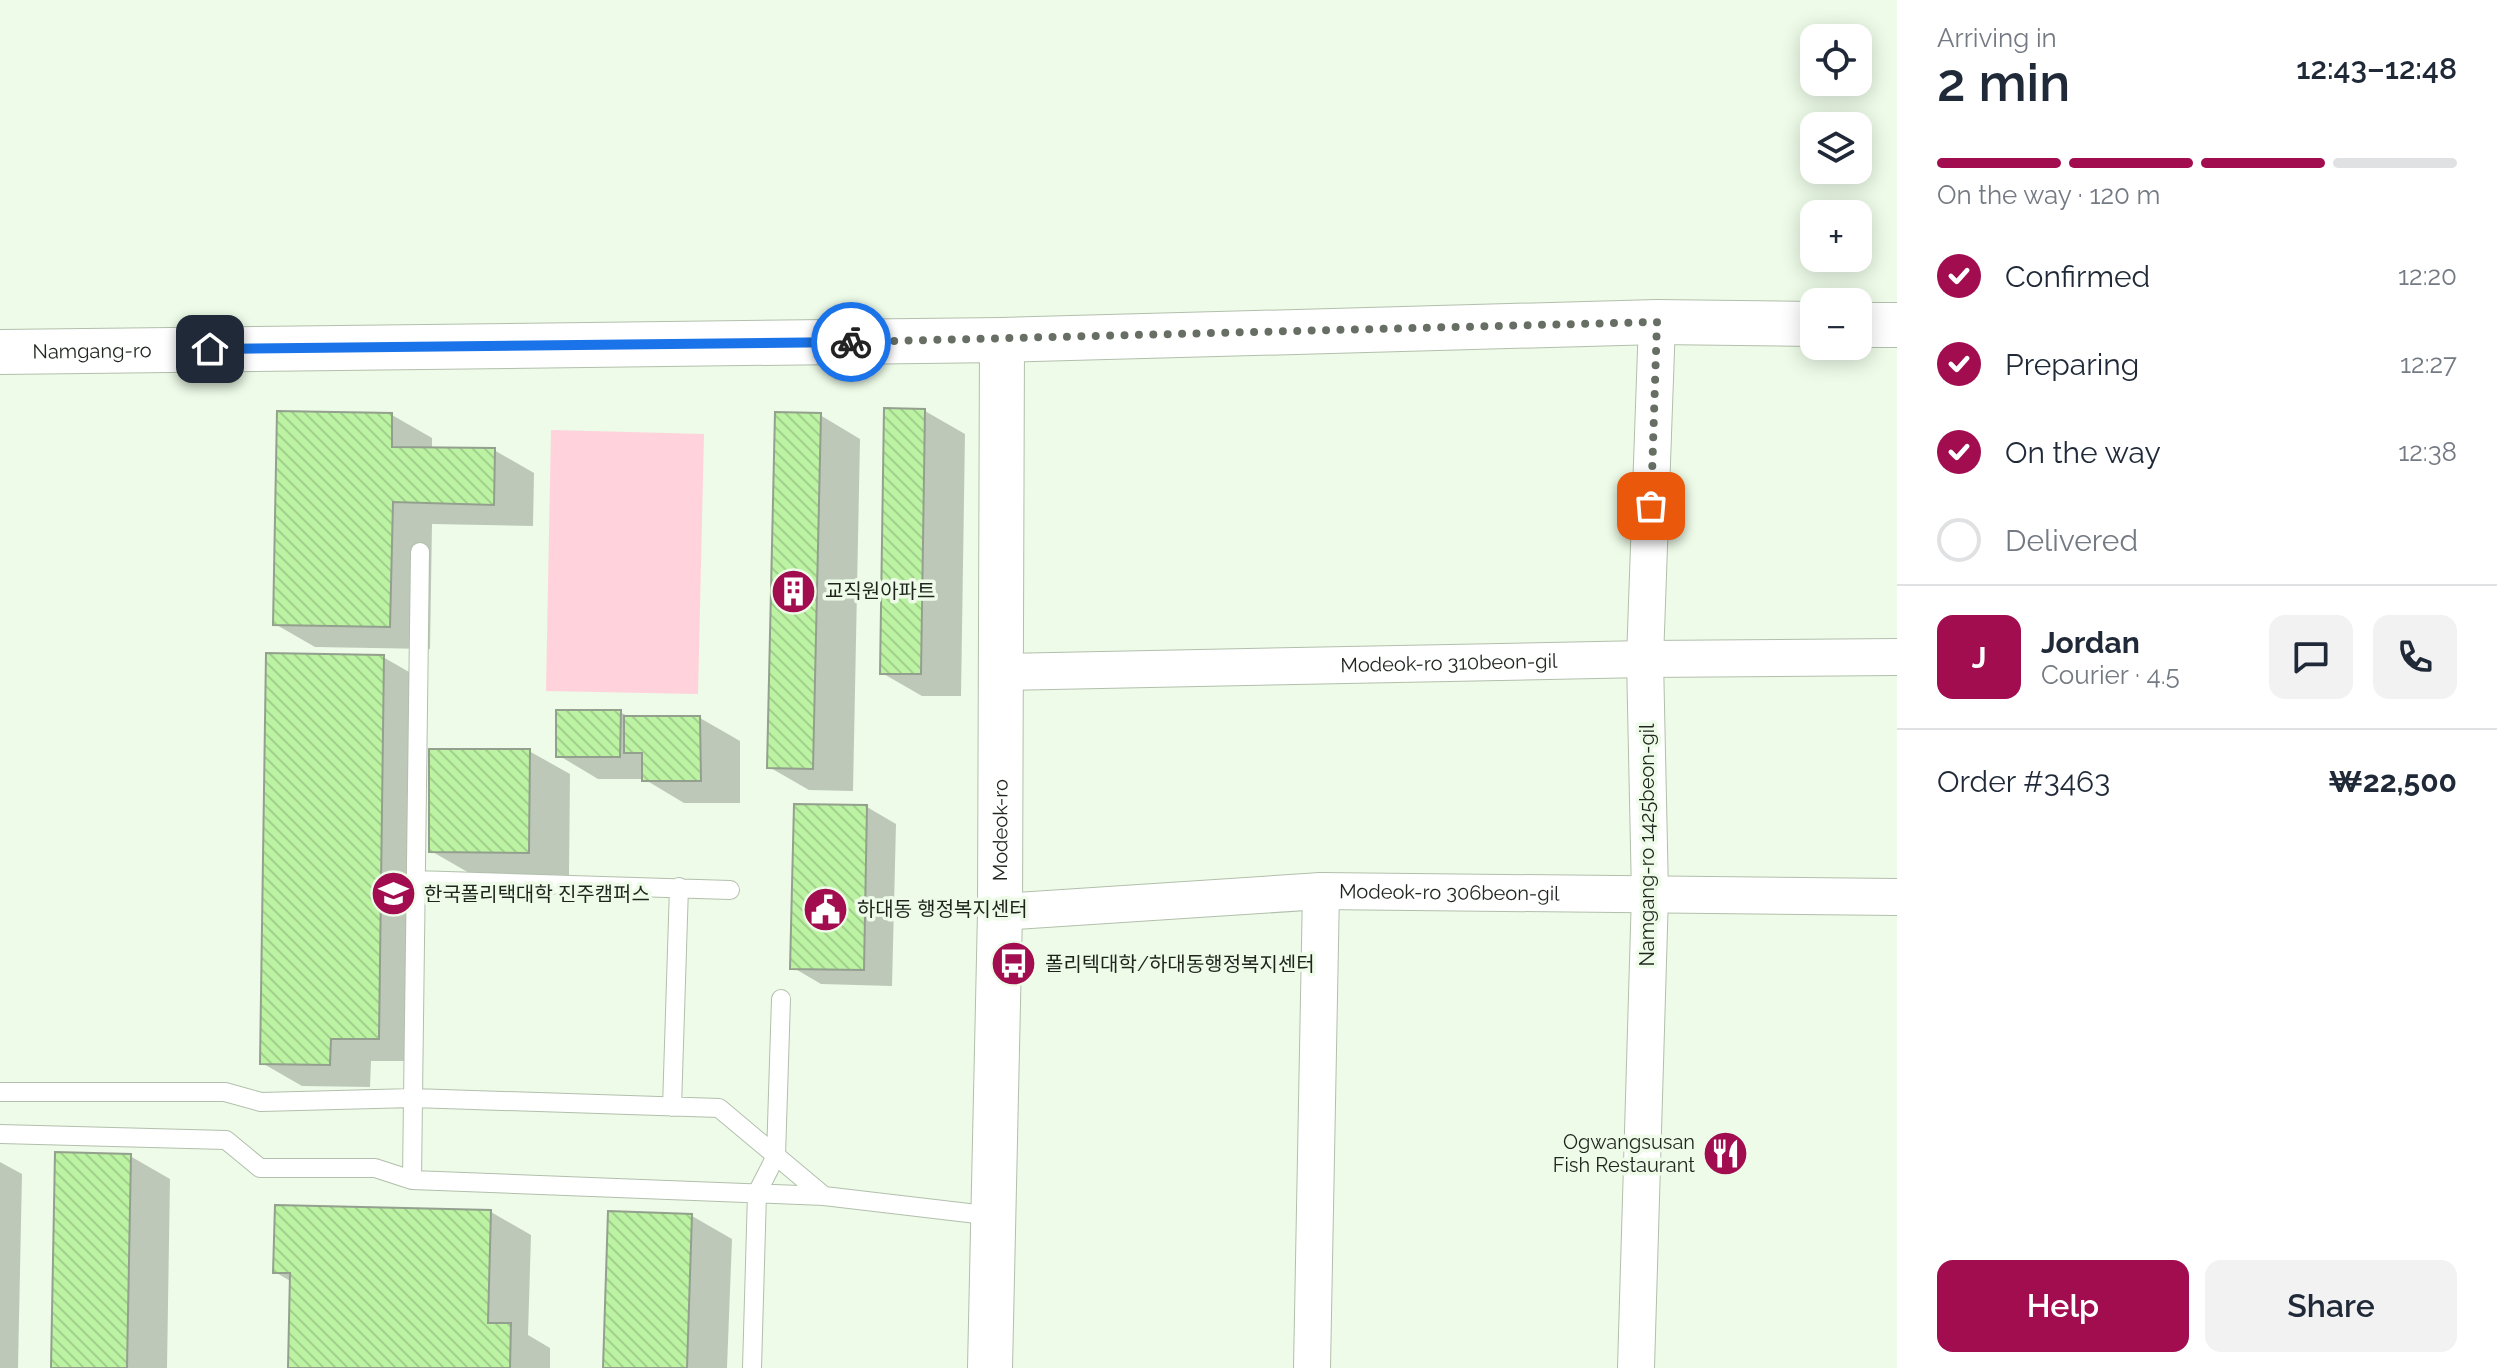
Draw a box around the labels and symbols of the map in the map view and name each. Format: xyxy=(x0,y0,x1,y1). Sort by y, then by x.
courier xyxy=(811,302,891,382)
pin xyxy=(176,315,244,383)
street label: Namgang-ro xyxy=(32,338,152,364)
pin xyxy=(1617,472,1685,540)
building icon: 교직원아파트 xyxy=(770,567,818,615)
place label: 교직원아파트 xyxy=(825,579,935,603)
street label: Modeok-ro 310beon-gil xyxy=(1340,649,1558,677)
street label: Namgang-ro 1425beon-gil xyxy=(1635,723,1659,967)
street label: Modeok-ro xyxy=(988,779,1012,881)
school or university icon: 한국폴리택대학 진주캠퍼스 xyxy=(369,870,417,918)
street label: Modeok-ro 306beon-gil xyxy=(1339,879,1560,905)
place label: 한국폴리택대학 진주캠퍼스 xyxy=(424,882,650,906)
public building icon: 하대동 행정복지센터 xyxy=(802,885,850,933)
place label: 하대동 행정복지센터 xyxy=(857,897,1028,921)
bus stop icon: 폴리텍대학/하대동행정복지센터 xyxy=(990,940,1038,988)
place label: 폴리텍대학/하대동행정복지센터 xyxy=(1045,952,1315,976)
restaurant icon: Ogwangsusan Fish Restaurant xyxy=(1702,1129,1750,1177)
place label: Ogwangsusan Fish Restaurant xyxy=(1553,1130,1695,1177)

